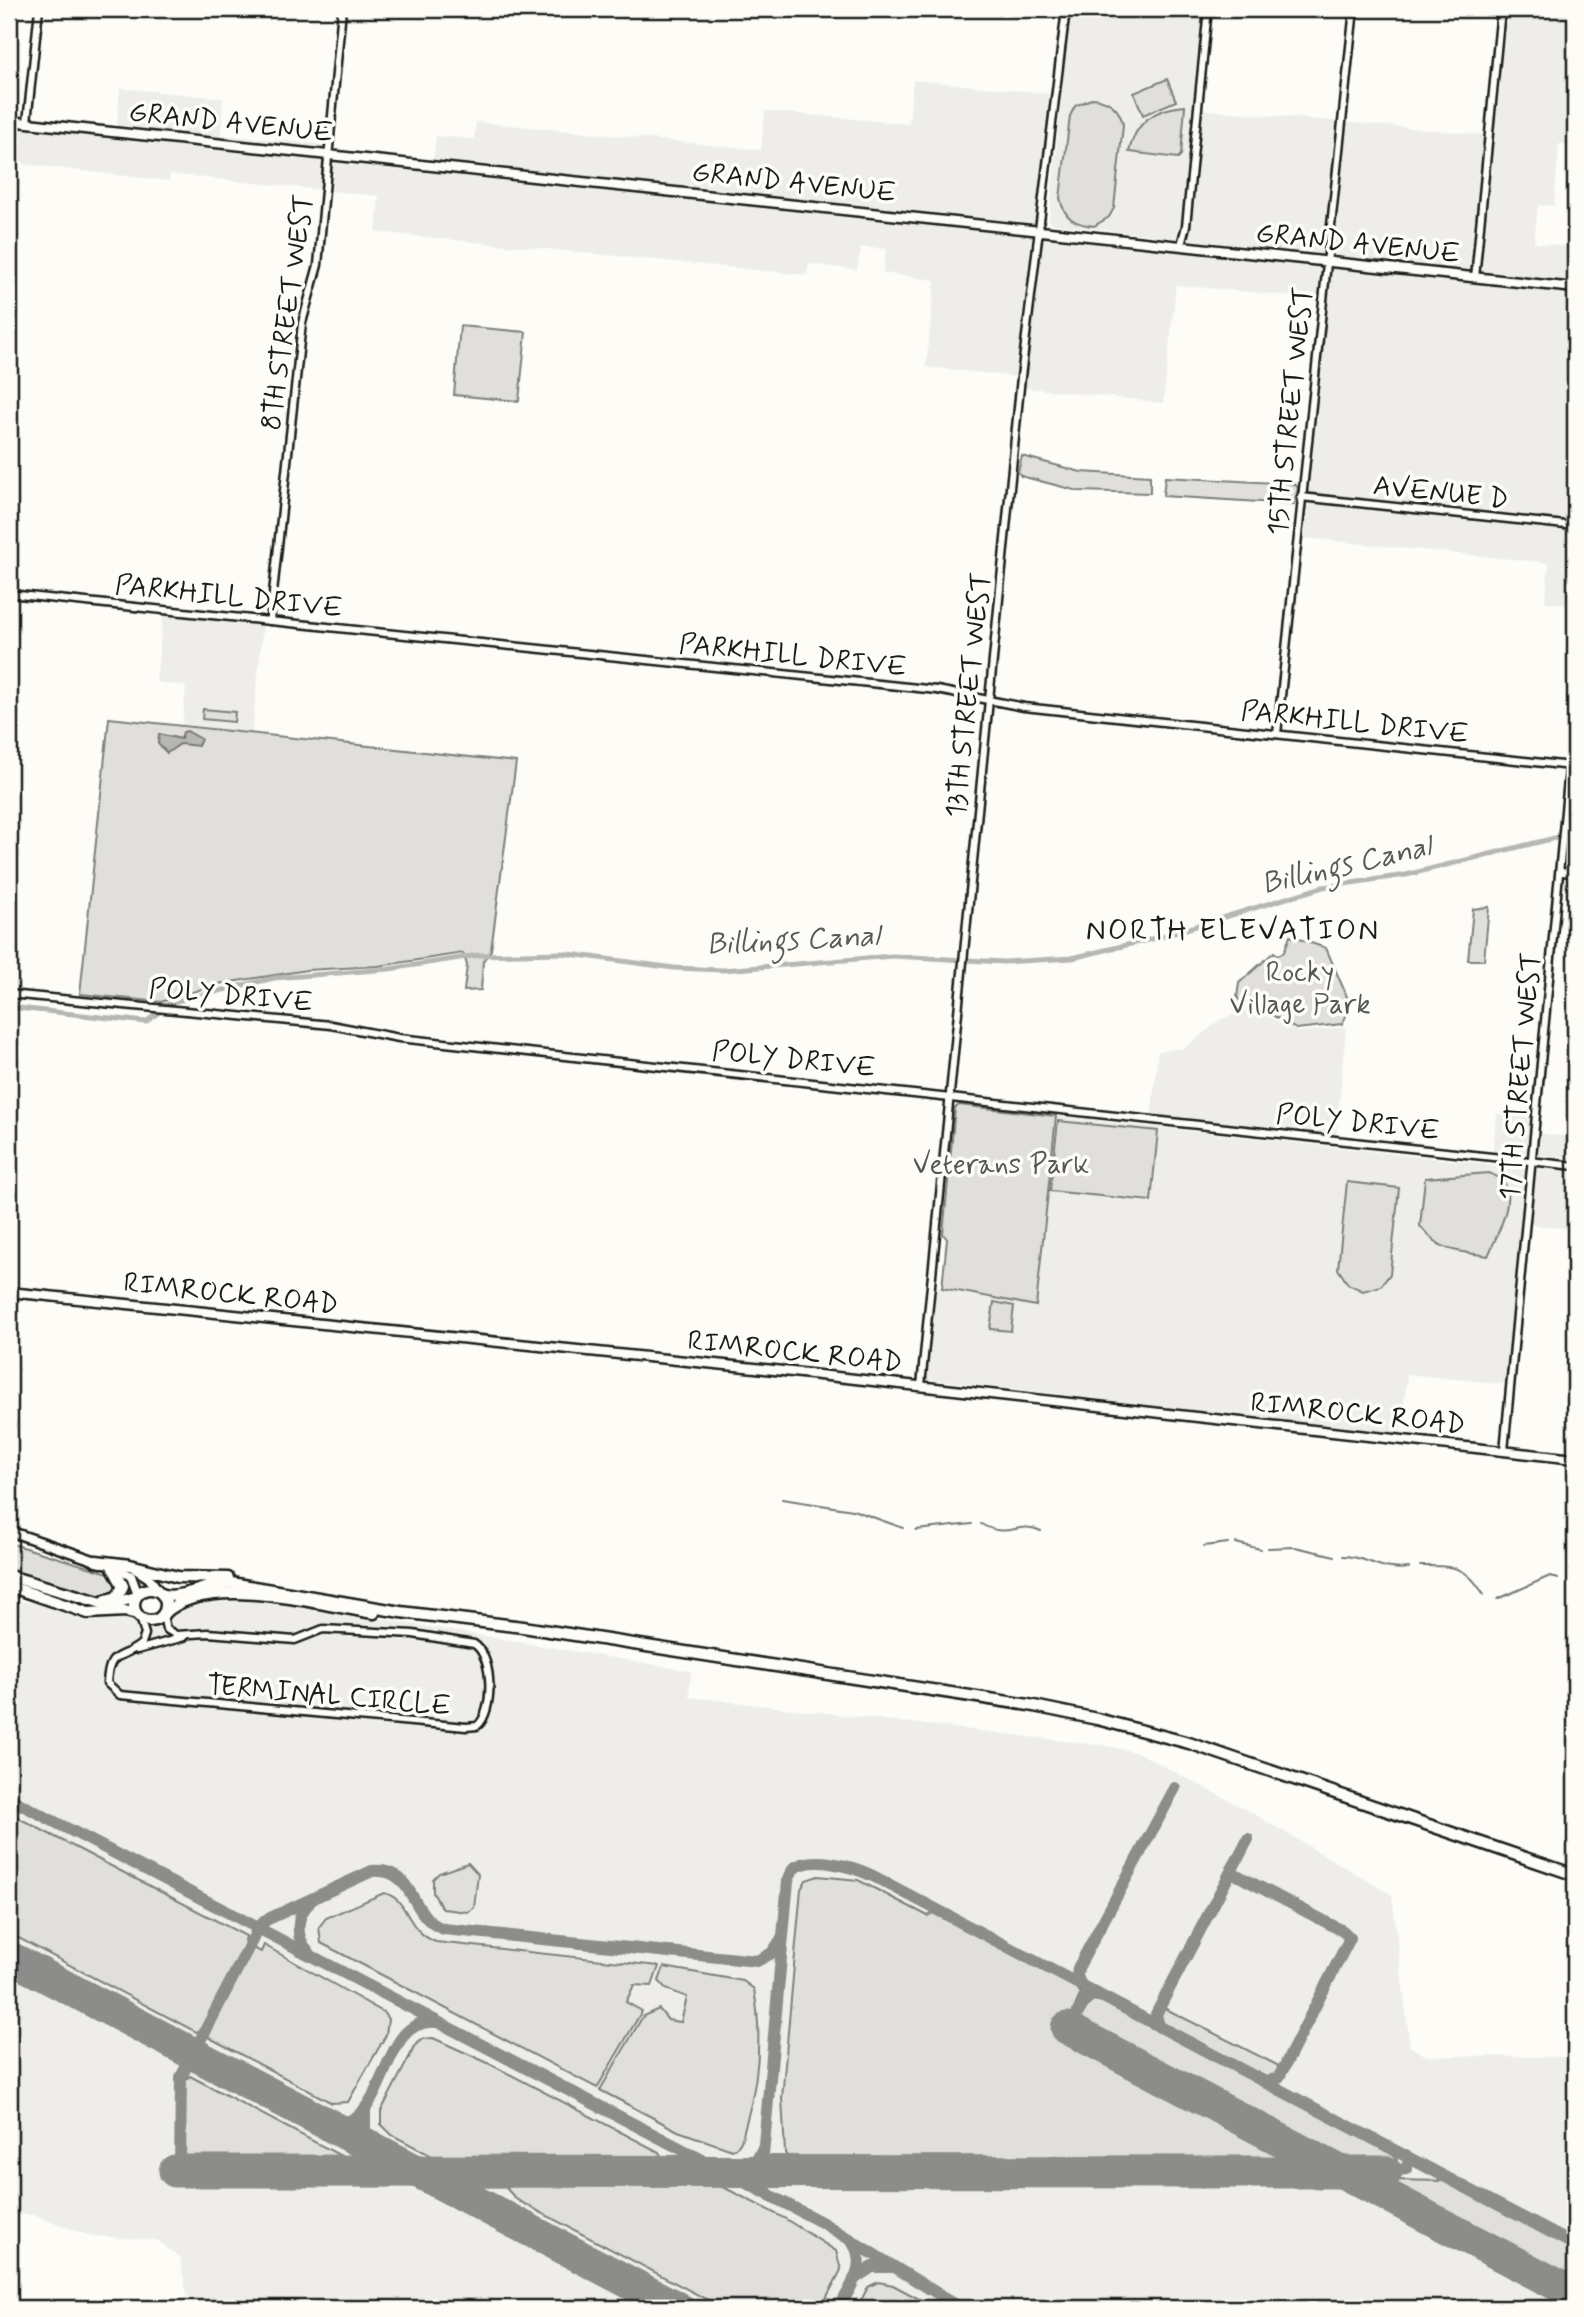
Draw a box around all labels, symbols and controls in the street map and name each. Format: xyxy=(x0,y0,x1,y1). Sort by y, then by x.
street label: GRAND AVENUE xyxy=(127,94,335,153)
street label: GRAND AVENUE xyxy=(690,154,898,213)
street label: 8TH STREET WEST xyxy=(254,192,323,433)
street label: GRAND AVENUE xyxy=(1254,215,1462,274)
street label: 15TH STREET WEST xyxy=(1260,285,1323,537)
street label: AVENUE D xyxy=(1371,468,1510,519)
street label: PARKHILL DRIVE xyxy=(113,567,344,628)
street label: 13TH STREET WEST xyxy=(938,571,1001,820)
street label: PARKHILL DRIVE xyxy=(677,626,908,687)
street label: PARKHILL DRIVE xyxy=(1239,693,1470,754)
water label: Billings Canal xyxy=(1258,826,1440,908)
district label: NORTH ELEVATION xyxy=(1086,911,1380,950)
water label: Billings Canal xyxy=(706,916,885,968)
street label: 17TH STREET WEST xyxy=(1492,951,1551,1202)
park label: Rocky Village Park xyxy=(1229,955,1371,1024)
street label: POLY DRIVE xyxy=(147,971,314,1022)
street label: POLY DRIVE xyxy=(710,1034,877,1087)
street label: POLY DRIVE xyxy=(1274,1097,1441,1150)
park label: Veterans Park xyxy=(913,1147,1089,1184)
street label: RIMROCK ROAD xyxy=(122,1265,340,1324)
street label: RIMROCK ROAD xyxy=(686,1323,904,1382)
street label: RIMROCK ROAD xyxy=(1249,1385,1467,1444)
street label: TERMINAL CIRCLE xyxy=(205,1667,452,1726)

